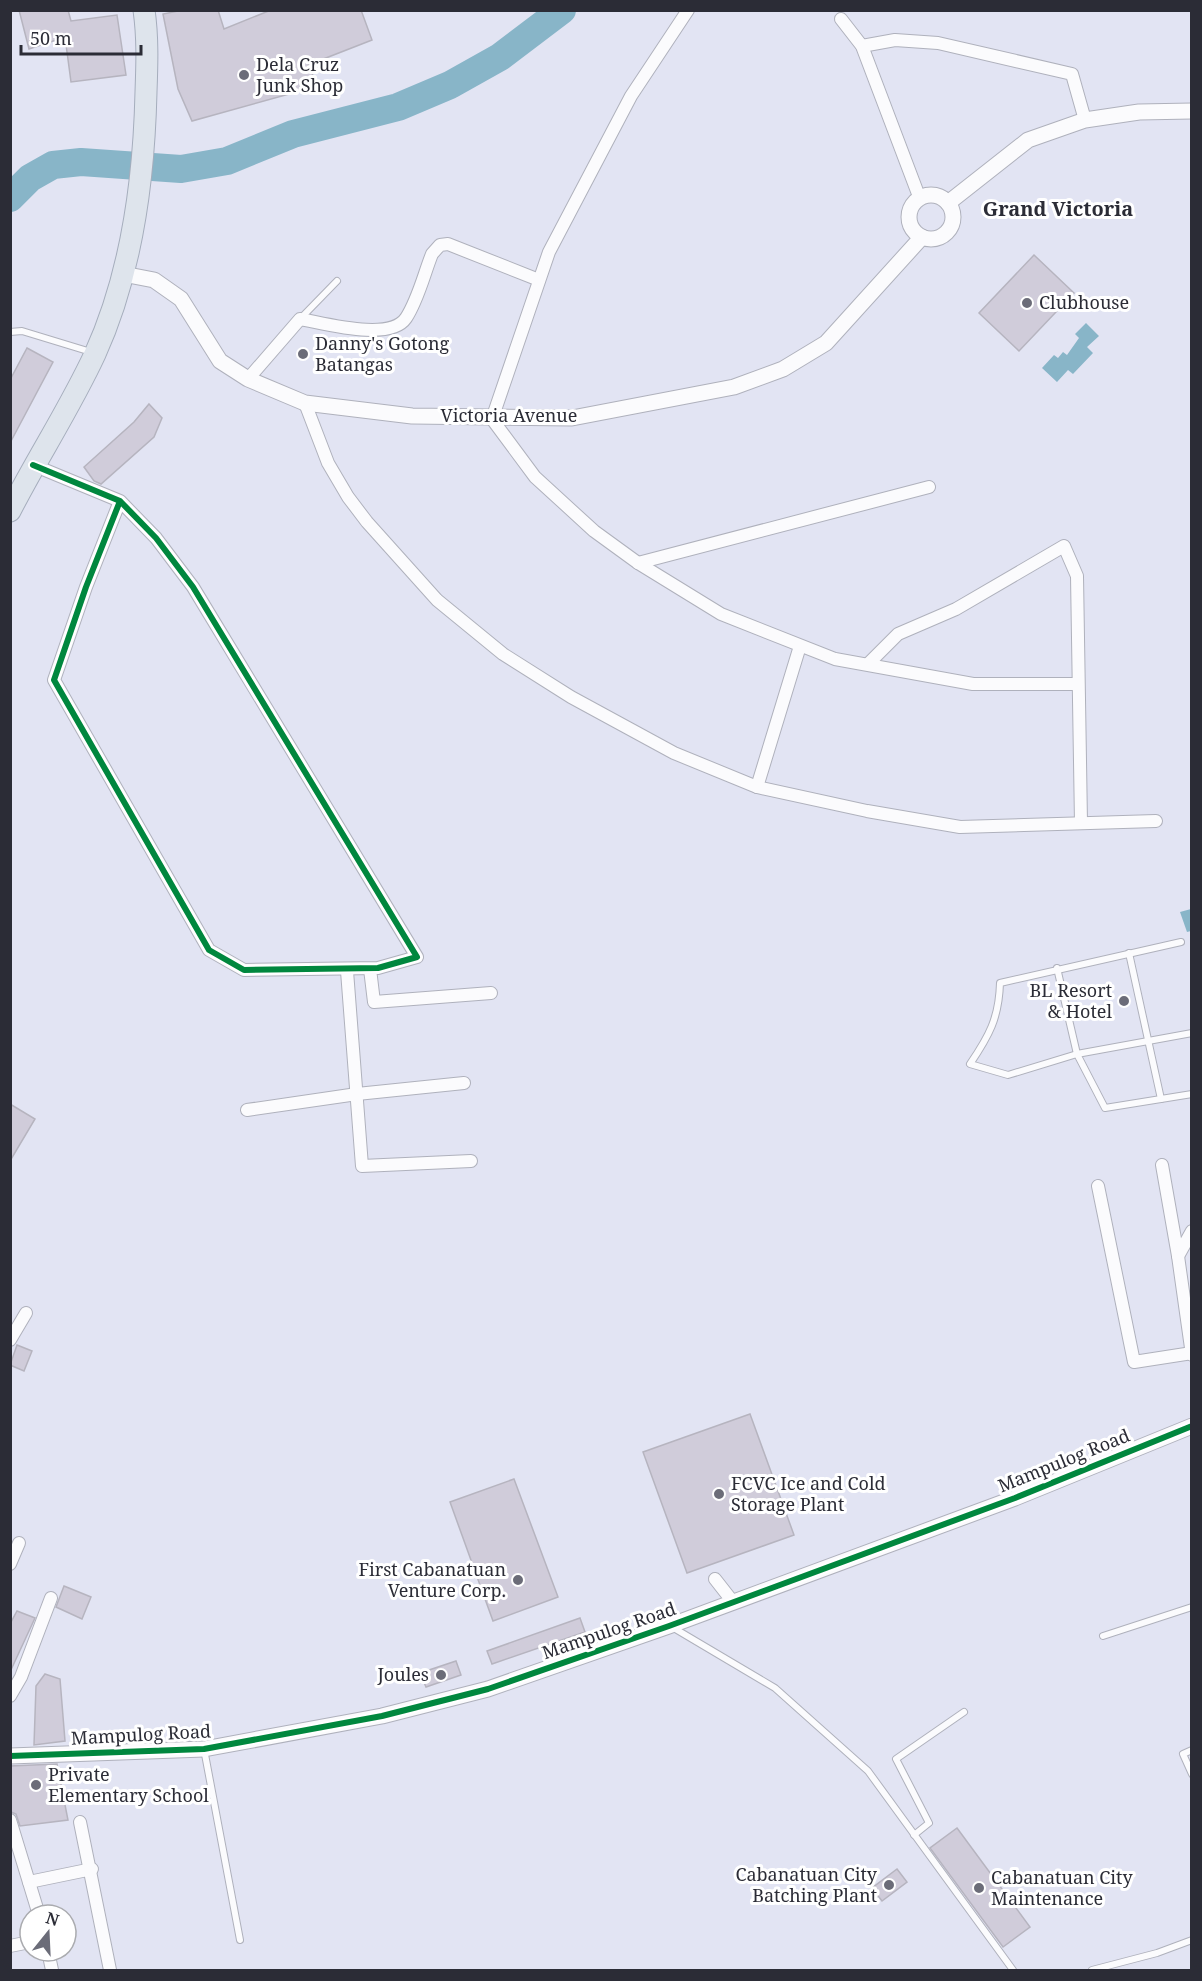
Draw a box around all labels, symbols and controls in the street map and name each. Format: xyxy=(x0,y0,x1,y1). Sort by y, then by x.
scale bar xyxy=(21,18,141,56)
text: 50 m xyxy=(30,26,72,50)
place label: Dela Cruz Junk Shop xyxy=(255,52,343,97)
marker: Dela Cruz Junk Shop xyxy=(237,68,251,82)
district label: Grand Victoria xyxy=(983,195,1133,222)
place label: Clubhouse xyxy=(1039,290,1129,314)
marker: Clubhouse xyxy=(1020,296,1034,310)
place label: Danny's Gotong Batangas xyxy=(315,331,450,376)
marker: Danny's Gotong Batangas xyxy=(296,347,310,361)
street label: Victoria Avenue xyxy=(441,403,577,427)
place label: BL Resort & Hotel xyxy=(1030,978,1112,1023)
marker: BL Resort & Hotel xyxy=(1117,994,1131,1008)
street label: Mampulog Road xyxy=(994,1423,1133,1497)
place label: FCVC Ice and Cold Storage Plant xyxy=(731,1471,886,1516)
marker: FCVC Ice and Cold Storage Plant xyxy=(712,1487,726,1501)
place label: First Cabanatuan Venture Corp. xyxy=(358,1557,506,1602)
marker: First Cabanatuan Venture Corp. xyxy=(511,1573,525,1587)
street label: Mampulog Road xyxy=(538,1596,679,1664)
place label: Joules xyxy=(376,1662,429,1686)
marker: Joules xyxy=(434,1668,448,1682)
street label: Mampulog Road xyxy=(70,1718,212,1750)
place label: Private Elementary School xyxy=(48,1762,209,1807)
marker: Private Elementary School xyxy=(29,1778,43,1792)
place label: Cabanatuan City Batching Plant xyxy=(735,1862,878,1907)
place label: Cabanatuan City Maintenance xyxy=(991,1865,1133,1910)
marker: Cabanatuan City Batching Plant xyxy=(882,1878,896,1892)
marker: Cabanatuan City Maintenance xyxy=(972,1881,986,1895)
north arrow xyxy=(18,1903,78,1963)
text: N xyxy=(43,1906,62,1931)

